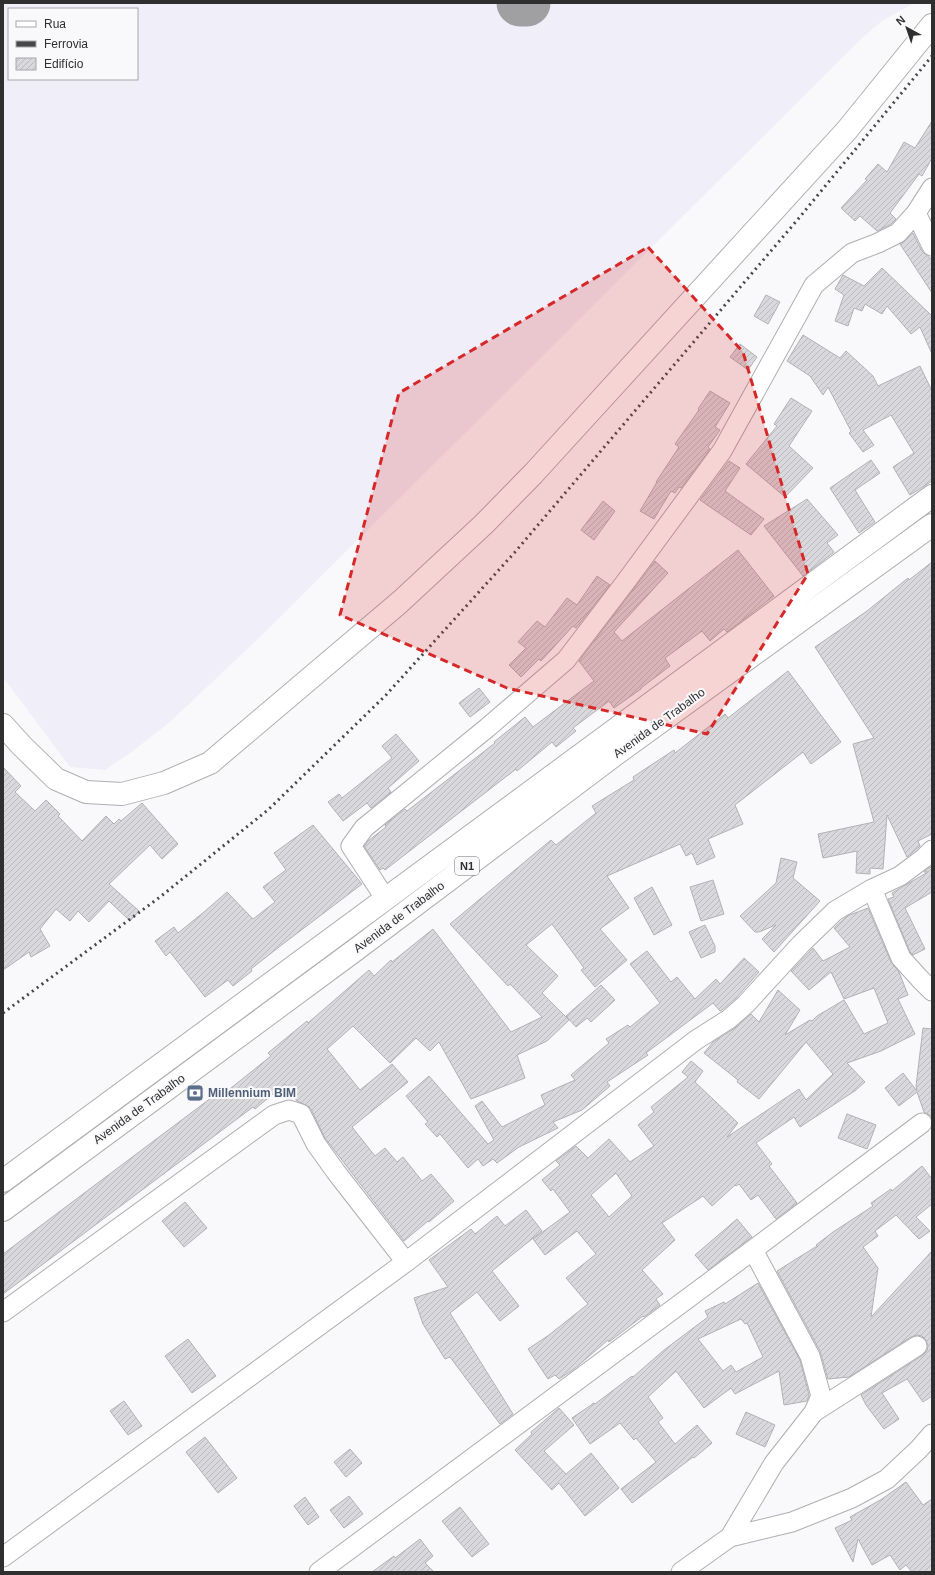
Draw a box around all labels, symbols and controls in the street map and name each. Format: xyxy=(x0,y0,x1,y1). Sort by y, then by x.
legend xyxy=(8,8,138,80)
north arrow xyxy=(887,8,927,48)
text: N xyxy=(894,13,908,27)
text: Rua xyxy=(44,17,66,31)
text: Ferrovia xyxy=(44,37,88,51)
text: Edifício xyxy=(44,57,84,71)
street label: Avenida de Trabalho xyxy=(610,685,708,761)
road number: N1 xyxy=(455,857,479,875)
street label: Avenida de Trabalho xyxy=(351,878,447,956)
street label: Avenida de Trabalho xyxy=(90,1071,188,1147)
bank icon: Millennium BIM xyxy=(185,1083,205,1103)
place label: Millennium BIM xyxy=(208,1086,296,1100)

